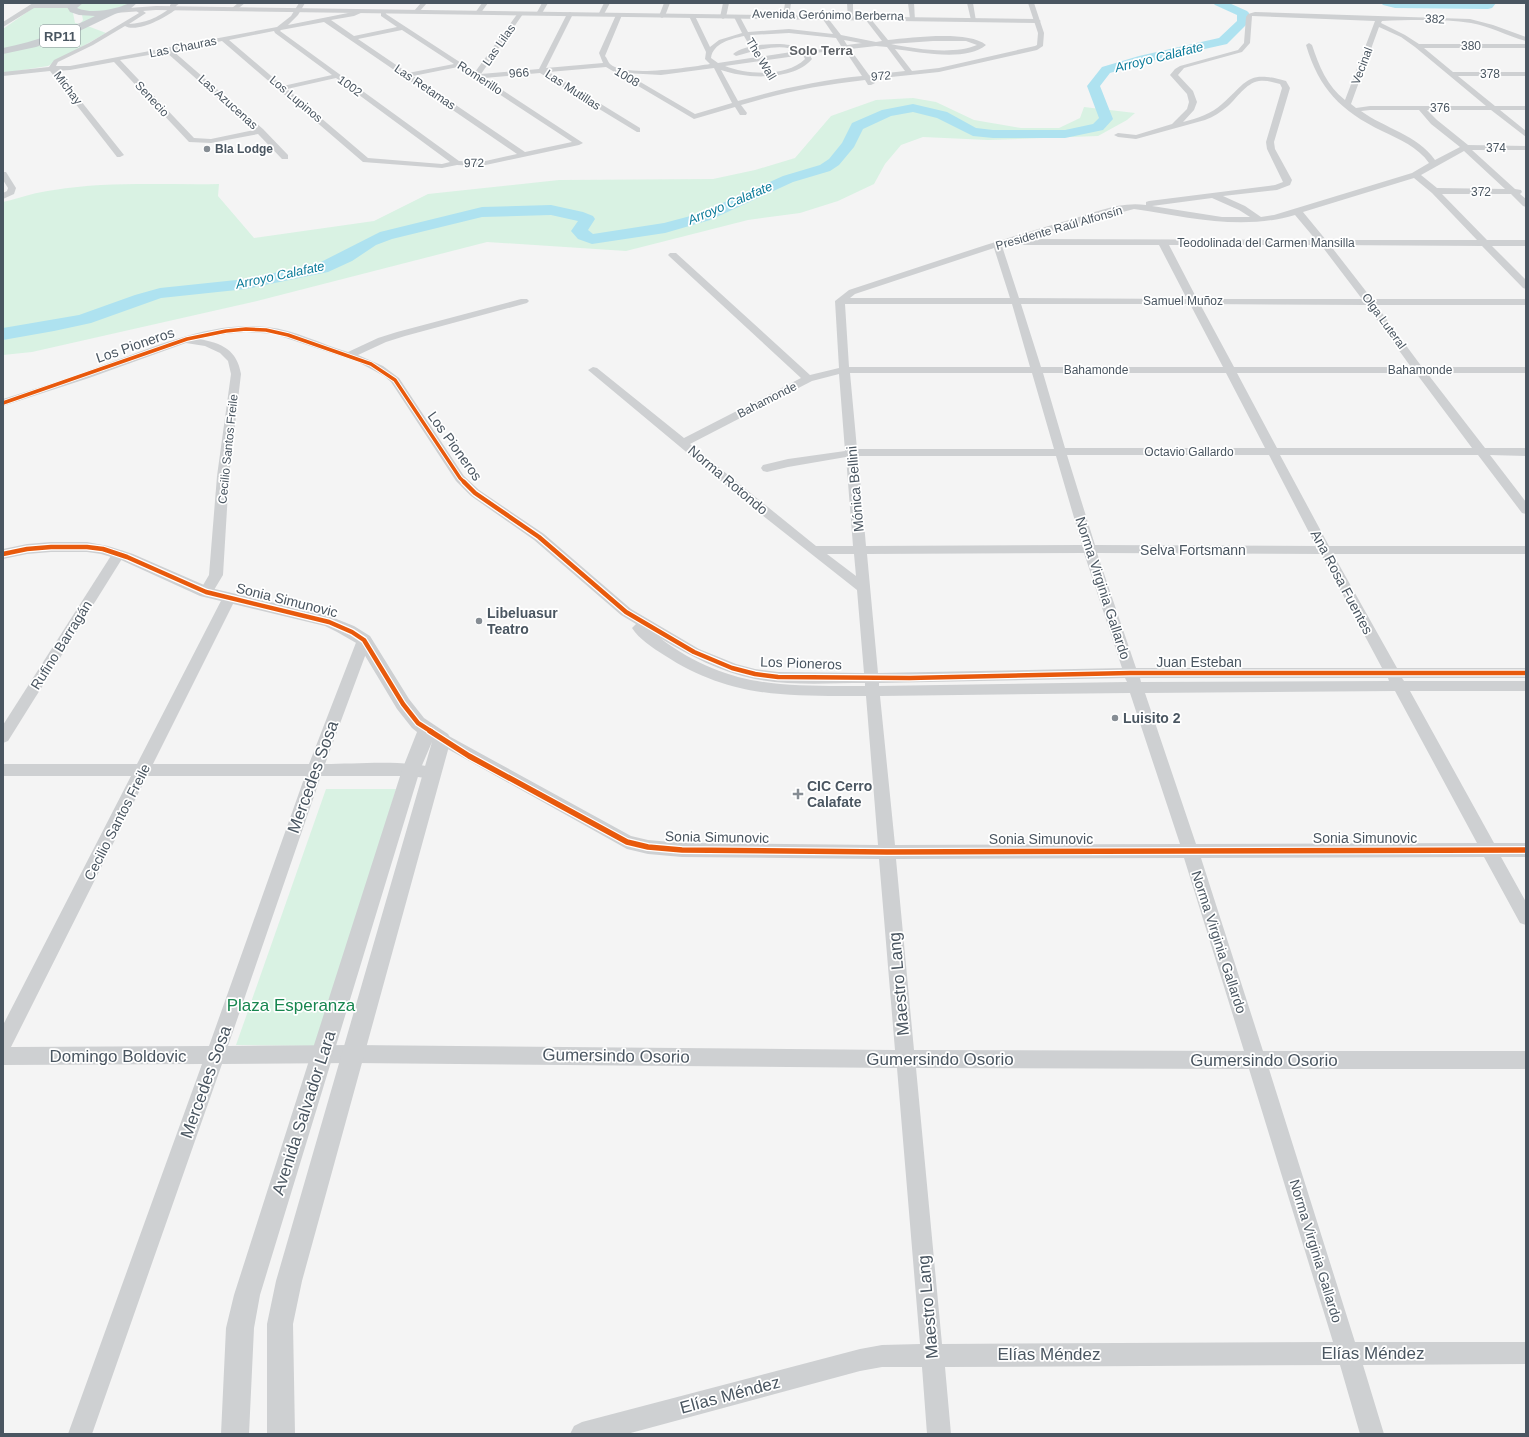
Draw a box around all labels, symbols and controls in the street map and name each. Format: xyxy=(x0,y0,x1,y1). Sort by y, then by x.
street label: Avenida Gerónimo Berberna xyxy=(752,7,904,23)
street label: 382 xyxy=(1425,11,1446,27)
street label: Las Lilas xyxy=(480,22,518,68)
road number: RP11 xyxy=(40,25,80,47)
street label: Las Chauras xyxy=(148,34,218,60)
street label: The Wall xyxy=(743,35,779,83)
water label: Arroyo Calafate xyxy=(1112,39,1205,75)
street label: 380 xyxy=(1461,39,1481,53)
district label: Solo Terra xyxy=(789,43,853,58)
street label: Vecinal xyxy=(1349,45,1375,87)
street label: Romerillo xyxy=(455,58,505,98)
street label: Las Retamas xyxy=(392,61,458,113)
street label: 1008 xyxy=(612,64,642,90)
street label: 966 xyxy=(508,65,530,81)
street label: Las Mutillas xyxy=(543,67,603,113)
street label: 378 xyxy=(1480,67,1500,81)
street label: 972 xyxy=(871,68,892,84)
street label: Michay xyxy=(51,69,85,107)
street label: Las Azucenas xyxy=(196,72,260,132)
street label: 1002 xyxy=(335,72,365,100)
street label: Los Lupinos xyxy=(267,73,325,125)
street label: Senecio xyxy=(132,78,172,120)
street label: 376 xyxy=(1430,101,1450,115)
street label: 374 xyxy=(1486,141,1506,155)
place label: Bla Lodge xyxy=(215,142,273,156)
marker: Bla Lodge xyxy=(202,144,212,154)
street label: 972 xyxy=(464,156,484,170)
water label: Arroyo Calafate xyxy=(685,178,775,228)
street label: 372 xyxy=(1471,185,1491,199)
street label: Presidente Raúl Alfonsín xyxy=(994,203,1124,253)
street label: Teodolinada del Carmen Mansilla xyxy=(1177,236,1355,250)
water label: Arroyo Calafate xyxy=(233,258,326,292)
street label: Olga Luteral xyxy=(1359,290,1409,352)
street label: Samuel Muñoz xyxy=(1143,294,1223,308)
street label: Los Pioneros xyxy=(94,324,176,366)
street label: Bahamonde xyxy=(1064,363,1129,377)
street label: Bahamonde xyxy=(1388,363,1453,377)
street label: Bahamonde xyxy=(735,379,799,421)
street label: Cecilio Santos Freile xyxy=(215,393,241,504)
street label: Los Pioneros xyxy=(425,408,485,484)
street label: Norma Rotondo xyxy=(685,442,771,518)
street label: Mónica Bellini xyxy=(843,445,867,533)
street label: Octavio Gallardo xyxy=(1144,445,1234,459)
street label: Norma Virginia Gallardo xyxy=(1072,515,1134,662)
street label: Ana Rosa Fuentes xyxy=(1308,527,1376,637)
street label: Selva Fortsmann xyxy=(1140,542,1246,558)
street label: Sonia Simunovic xyxy=(234,580,340,620)
street label: Rufino Barragán xyxy=(27,598,95,692)
place label: Libeluasur Teatro xyxy=(487,605,558,637)
marker: Libeluasur Teatro xyxy=(474,616,484,626)
street label: Los Pioneros xyxy=(760,654,842,672)
street label: Juan Esteban xyxy=(1156,654,1242,670)
place label: Luisito 2 xyxy=(1123,710,1181,726)
marker: Luisito 2 xyxy=(1110,713,1120,723)
street label: Mercedes Sosa xyxy=(284,718,342,836)
street label: Cecilio Santos Freile xyxy=(81,761,153,883)
place label: CIC Cerro Calafate xyxy=(807,778,872,810)
marker: CIC Cerro Calafate xyxy=(792,788,804,800)
street label: Sonia Simunovic xyxy=(665,828,769,846)
street label: Sonia Simunovic xyxy=(1313,830,1417,846)
street label: Sonia Simunovic xyxy=(989,831,1093,847)
street label: Norma Virginia Gallardo xyxy=(1188,869,1250,1016)
street label: Maestro Lang xyxy=(885,931,913,1037)
park label: Plaza Esperanza xyxy=(227,996,356,1015)
street label: Mercedes Sosa xyxy=(177,1023,235,1141)
street label: Avenida Salvador Lara xyxy=(268,1028,340,1198)
street label: Gumersindo Osorio xyxy=(542,1045,690,1067)
street label: Domingo Boldovic xyxy=(49,1047,187,1066)
street label: Gumersindo Osorio xyxy=(866,1050,1014,1069)
street label: Gumersindo Osorio xyxy=(1190,1051,1338,1070)
street label: Norma Virginia Gallardo xyxy=(1287,1177,1346,1325)
street label: Maestro Lang xyxy=(914,1254,942,1360)
street label: Elías Méndez xyxy=(1322,1344,1425,1363)
street label: Elías Méndez xyxy=(998,1345,1101,1364)
street label: Elías Méndez xyxy=(678,1372,782,1418)

